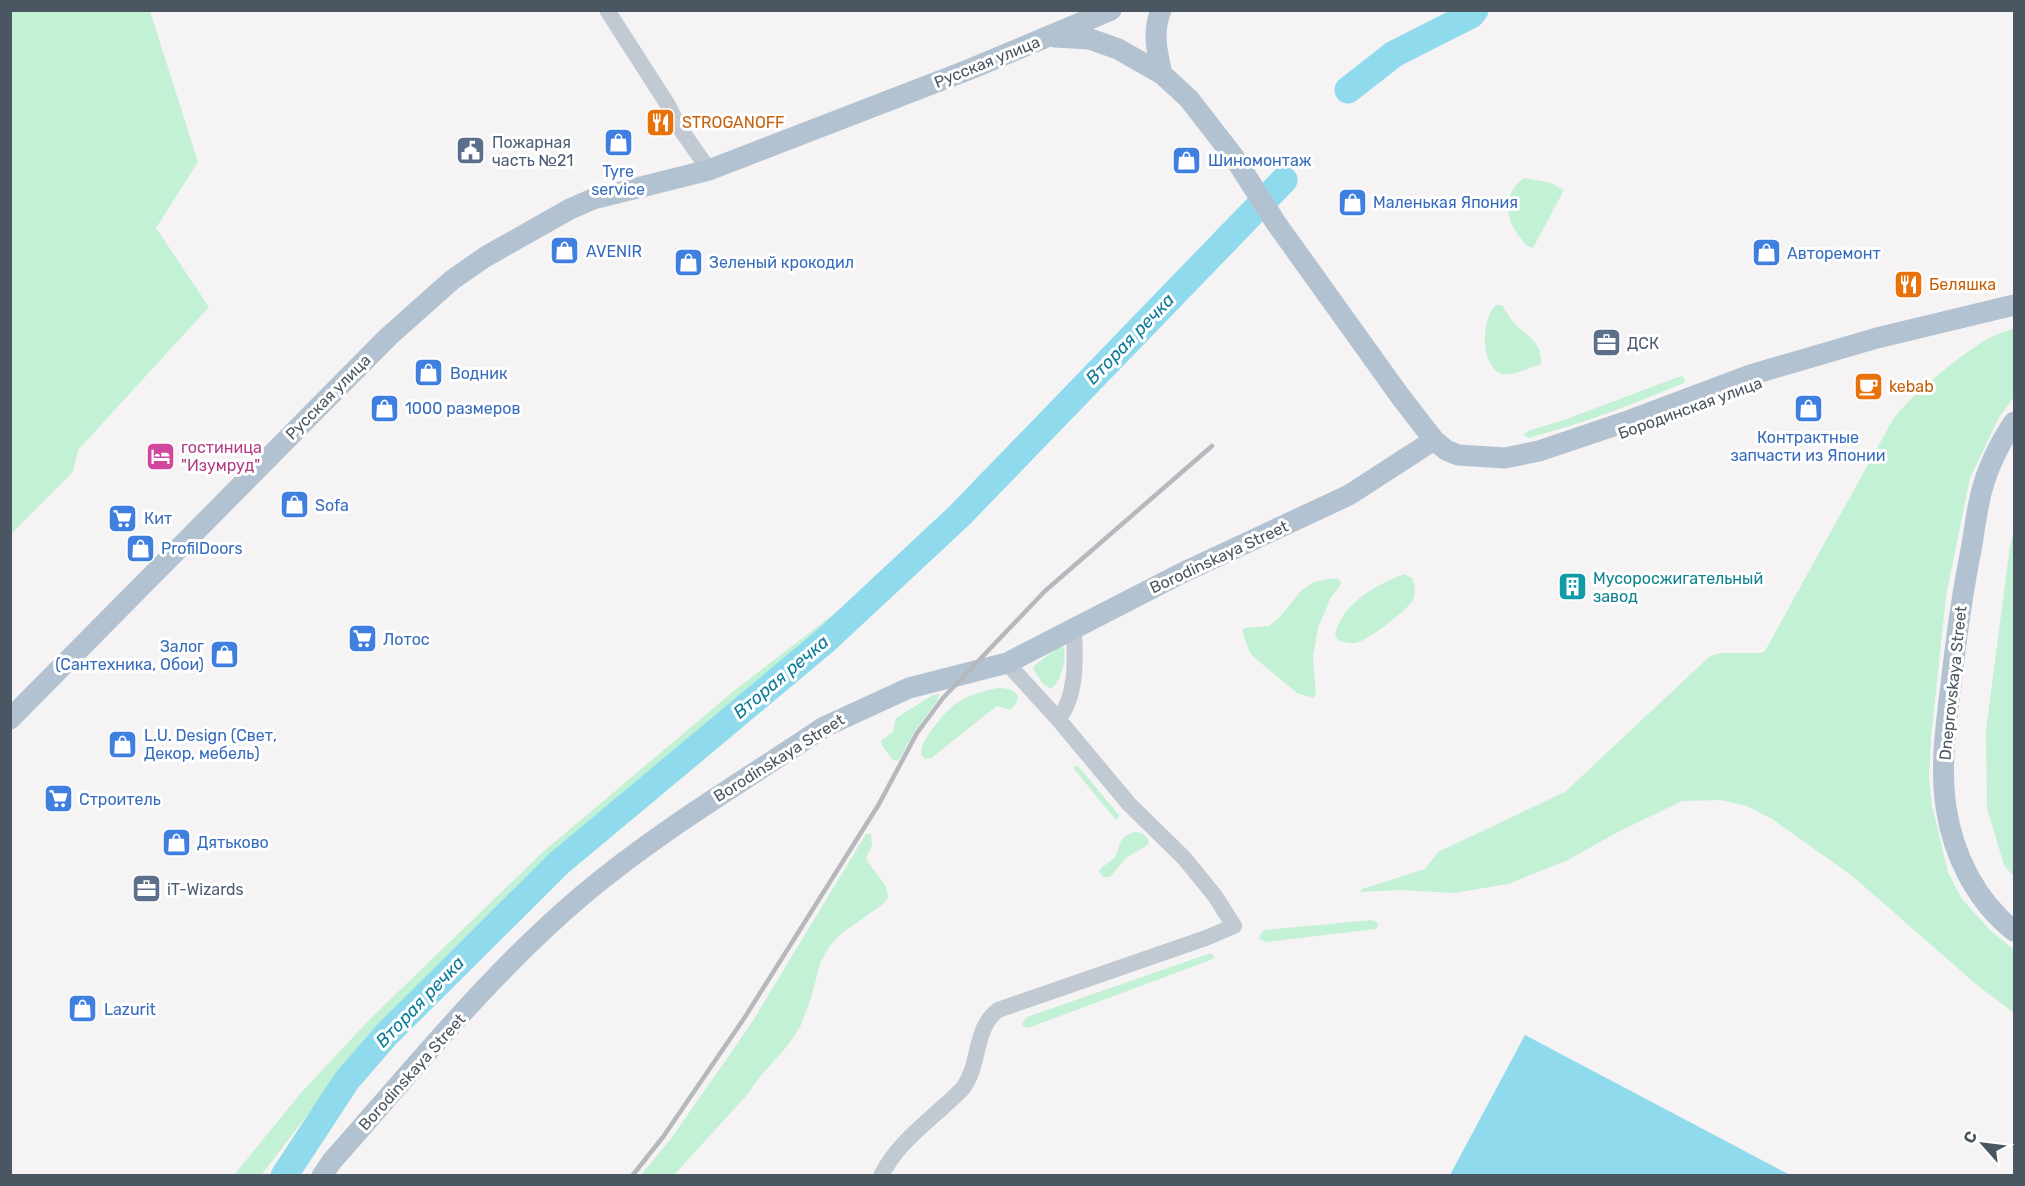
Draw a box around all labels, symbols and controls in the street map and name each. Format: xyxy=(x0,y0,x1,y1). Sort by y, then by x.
street label: Русская улица xyxy=(931,32,1043,92)
restaurant icon: STROGANOFF xyxy=(645,106,677,138)
place label: STROGANOFF xyxy=(682,113,784,132)
shop icon: Tyre service xyxy=(602,127,634,159)
place label: Пожарная часть №21 xyxy=(492,133,573,170)
public building icon: Пожарная часть №21 xyxy=(455,135,487,167)
shop icon: Шиномонтаж xyxy=(1171,144,1203,176)
place label: Шиномонтаж xyxy=(1208,151,1312,170)
place label: Tyre service xyxy=(591,162,645,199)
shop icon: Маленькая Япония xyxy=(1336,186,1368,218)
place label: Маленькая Япония xyxy=(1373,193,1518,212)
shop icon: AVENIR xyxy=(549,235,581,267)
shop icon: Авторемонт xyxy=(1750,237,1782,269)
place label: AVENIR xyxy=(586,242,642,261)
place label: Авторемонт xyxy=(1787,244,1881,263)
shop icon: Зеленый крокодил xyxy=(672,246,704,278)
place label: Зеленый крокодил xyxy=(709,253,854,272)
restaurant icon: Беляшка xyxy=(1892,268,1924,300)
place label: Беляшка xyxy=(1929,275,1996,294)
water label: Вторая речка xyxy=(1081,289,1179,389)
office icon: ДСК xyxy=(1590,327,1622,359)
place label: ДСК xyxy=(1627,334,1659,353)
street label: Русская улица xyxy=(282,351,374,443)
shop icon: Водник xyxy=(413,357,445,389)
place label: Водник xyxy=(450,364,508,383)
cafe icon: kebab xyxy=(1852,370,1884,402)
street label: Бородинская улица xyxy=(1615,373,1765,443)
place label: kebab xyxy=(1889,377,1934,396)
shop icon: 1000 размеров xyxy=(368,392,400,424)
shop icon: Контрактные запчасти из Японии xyxy=(1792,393,1824,425)
place label: 1000 размеров xyxy=(405,399,520,418)
place label: Контрактные запчасти из Японии xyxy=(1730,428,1886,465)
place label: гостиница "Изумруд" xyxy=(181,438,262,475)
hotel icon: гостиница "Изумруд" xyxy=(144,440,176,472)
shop icon: Sofa xyxy=(278,489,310,521)
place label: Sofa xyxy=(315,496,349,515)
supermarket icon: Кит xyxy=(107,502,139,534)
place label: Кит xyxy=(144,509,172,528)
street label: Borodinskaya Street xyxy=(1147,517,1291,597)
shop icon: ProfilDoors xyxy=(124,532,156,564)
place label: ProfilDoors xyxy=(161,539,243,558)
place label: Мусоросжигательный завод xyxy=(1593,569,1763,606)
building icon: Мусоросжигательный завод xyxy=(1556,571,1588,603)
street label: Dneprovskaya Street xyxy=(1935,605,1971,761)
supermarket icon: Лотос xyxy=(346,623,378,655)
place label: Лотос xyxy=(383,630,430,649)
water label: Вторая речка xyxy=(729,630,834,723)
place label: Залог (Сантехника, Обои) xyxy=(55,637,204,674)
shop icon: Залог (Сантехника, Обои) xyxy=(209,639,241,671)
street label: Borodinskaya Street xyxy=(710,710,848,806)
place label: L.U. Design (Свет, Декор, мебель) xyxy=(144,726,277,763)
shop icon: L.U. Design (Свет, Декор, мебель) xyxy=(107,728,139,760)
supermarket icon: Строитель xyxy=(42,783,74,815)
place label: Строитель xyxy=(79,790,161,809)
shop icon: Дятьково xyxy=(160,826,192,858)
place label: Дятьково xyxy=(197,833,269,852)
office icon: iT-Wizards xyxy=(130,873,162,905)
place label: iT-Wizards xyxy=(167,880,244,899)
water label: Вторая речка xyxy=(371,952,469,1052)
shop icon: Lazurit xyxy=(67,993,99,1025)
place label: Lazurit xyxy=(104,1000,156,1019)
street label: Borodinskaya Street xyxy=(355,1010,469,1134)
north arrow xyxy=(1953,1114,2013,1174)
text: С xyxy=(1959,1128,1981,1147)

